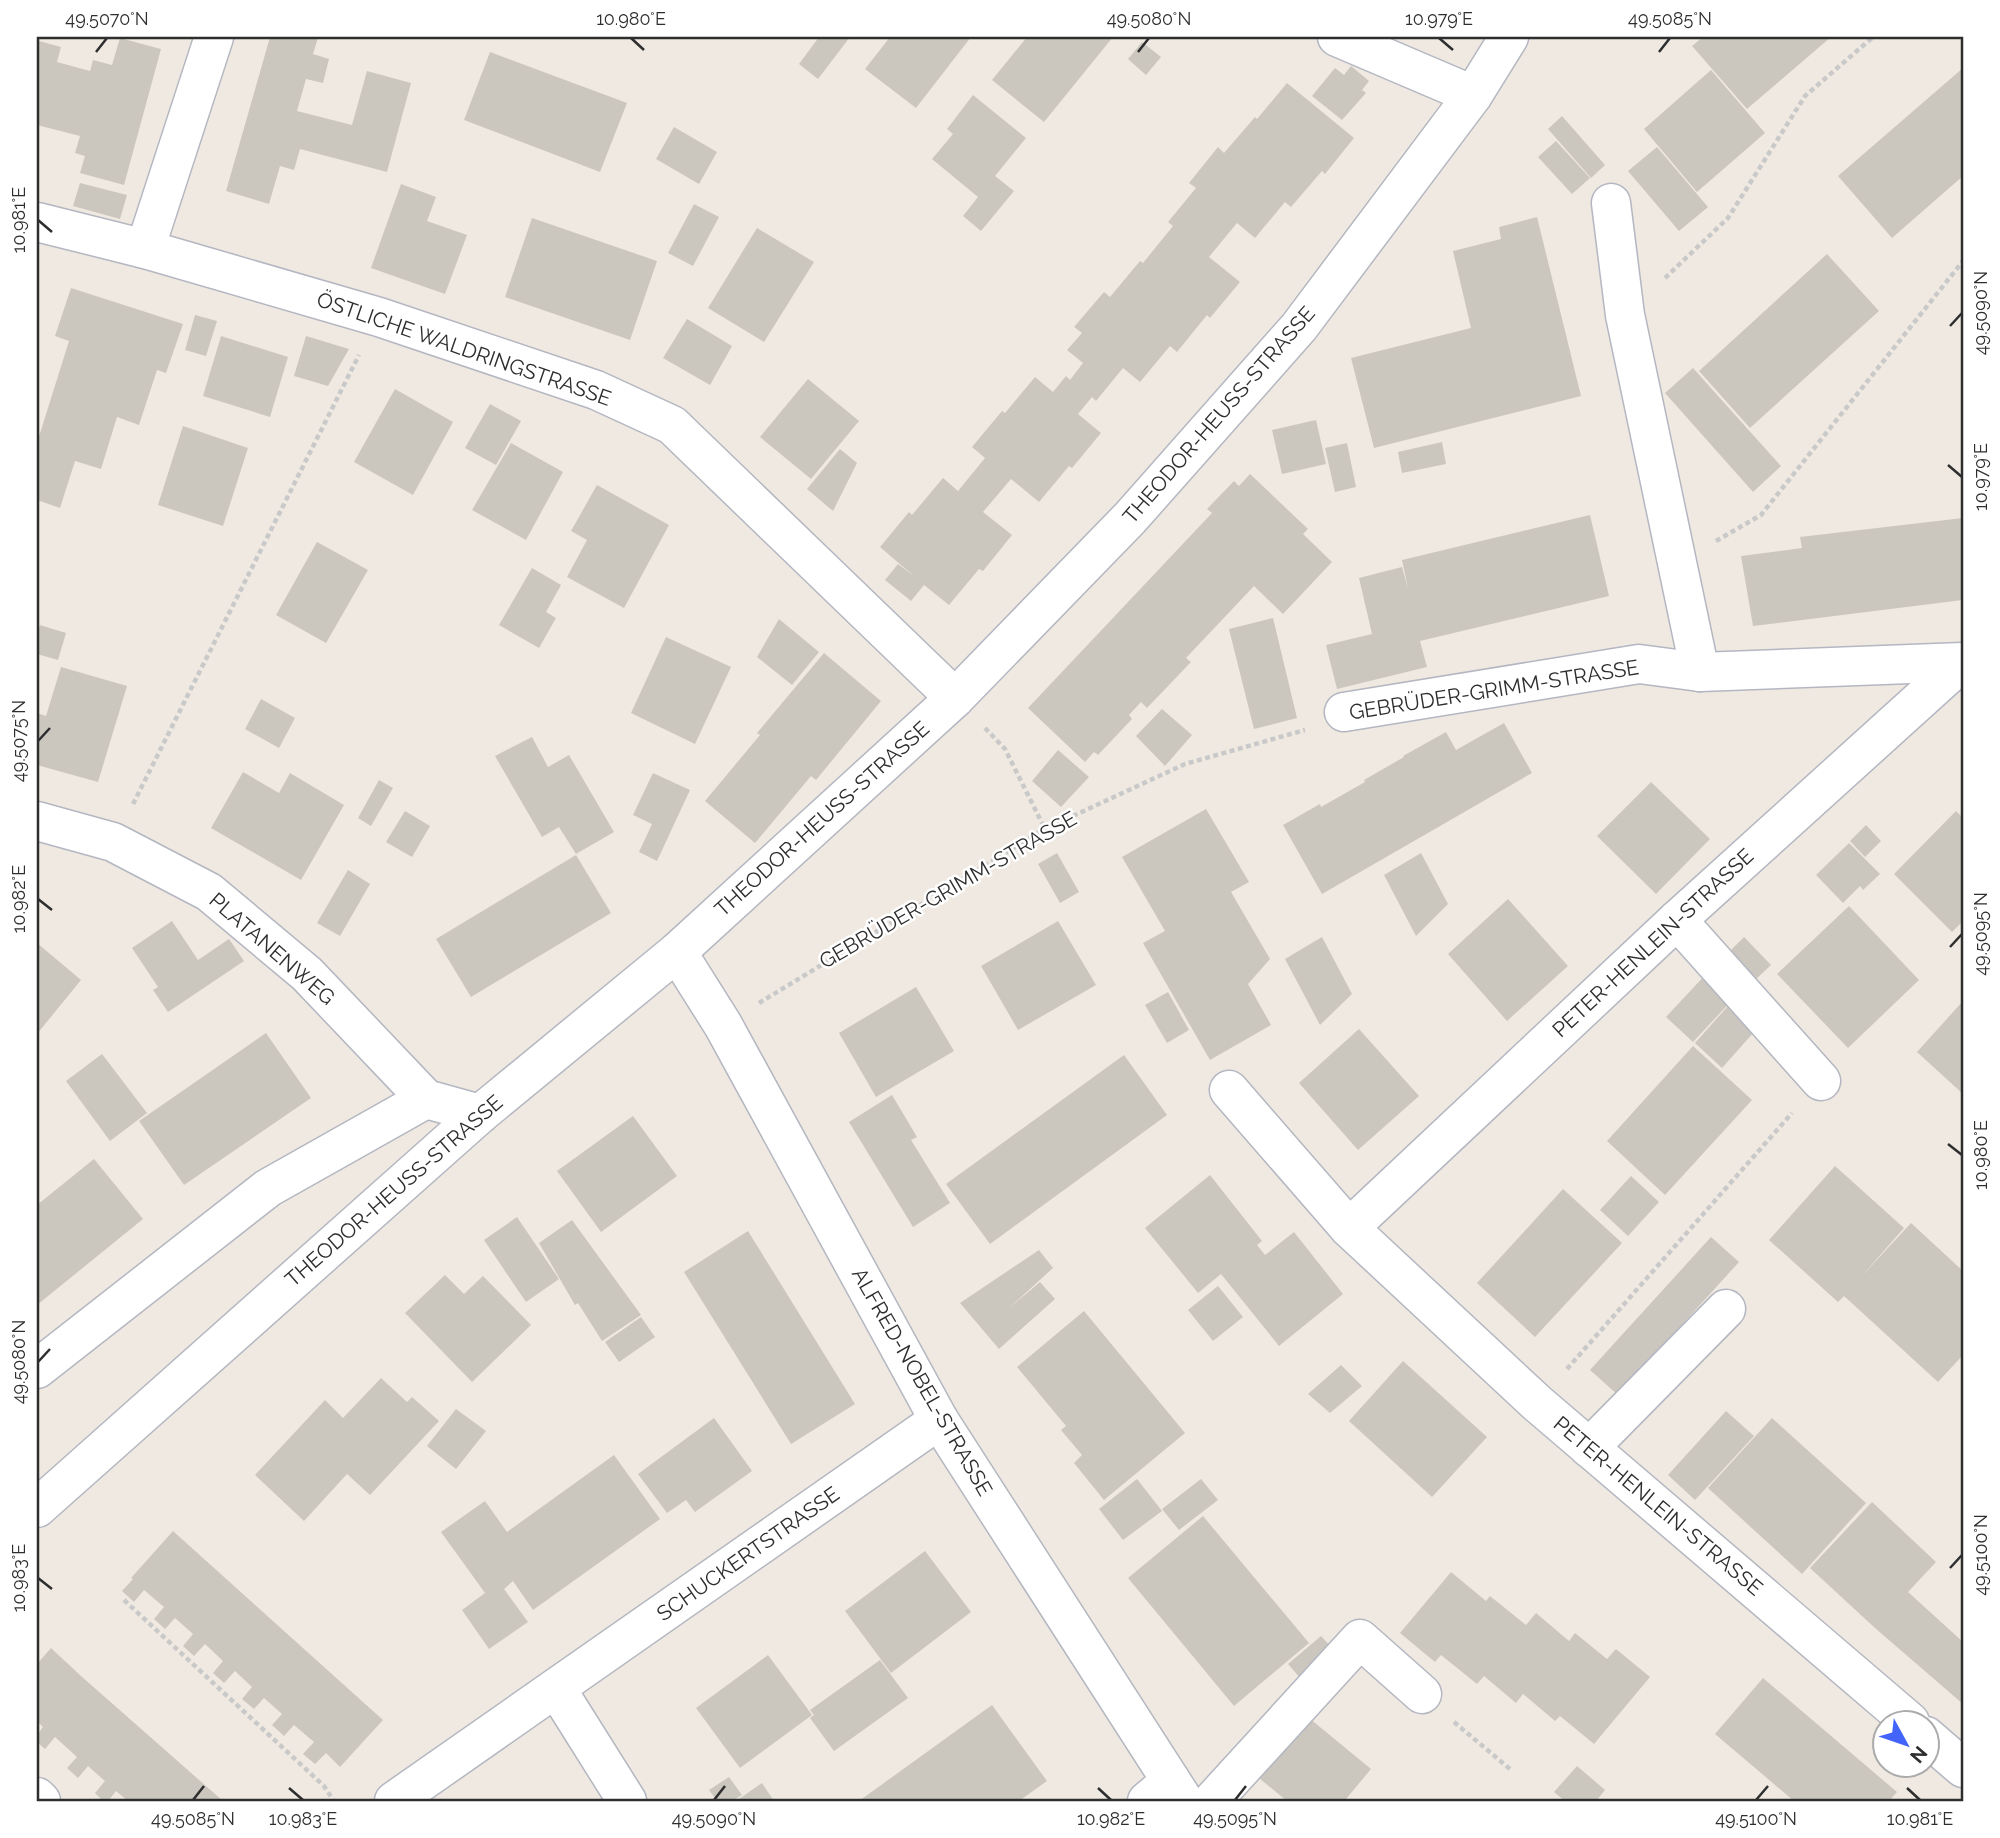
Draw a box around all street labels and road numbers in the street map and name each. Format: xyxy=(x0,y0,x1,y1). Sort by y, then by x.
street label: ÖSTLICHE WALDRINGSTRASSE xyxy=(314,286,615,411)
street label: THEODOR-HEUSS-STRASSE xyxy=(1117,301,1320,528)
street label: GEBRÜDER-GRIMM-STRASSE xyxy=(1347,654,1640,725)
street label: THEODOR-HEUSS-STRASSE xyxy=(709,716,934,922)
street label: GEBRÜDER-GRIMM-STRASSE xyxy=(815,806,1081,974)
street label: PETER-HENLEIN-STRASSE xyxy=(1547,843,1758,1042)
street label: PLATANENWEG xyxy=(204,887,340,1010)
street label: THEODOR-HEUSS-STRASSE xyxy=(280,1089,507,1292)
street label: ALFRED-NOBEL-STRASSE xyxy=(847,1263,998,1500)
street label: PETER-HENLEIN-STRASSE xyxy=(1549,1411,1768,1600)
street label: SCHUCKERTSTRASSE xyxy=(652,1481,844,1626)

